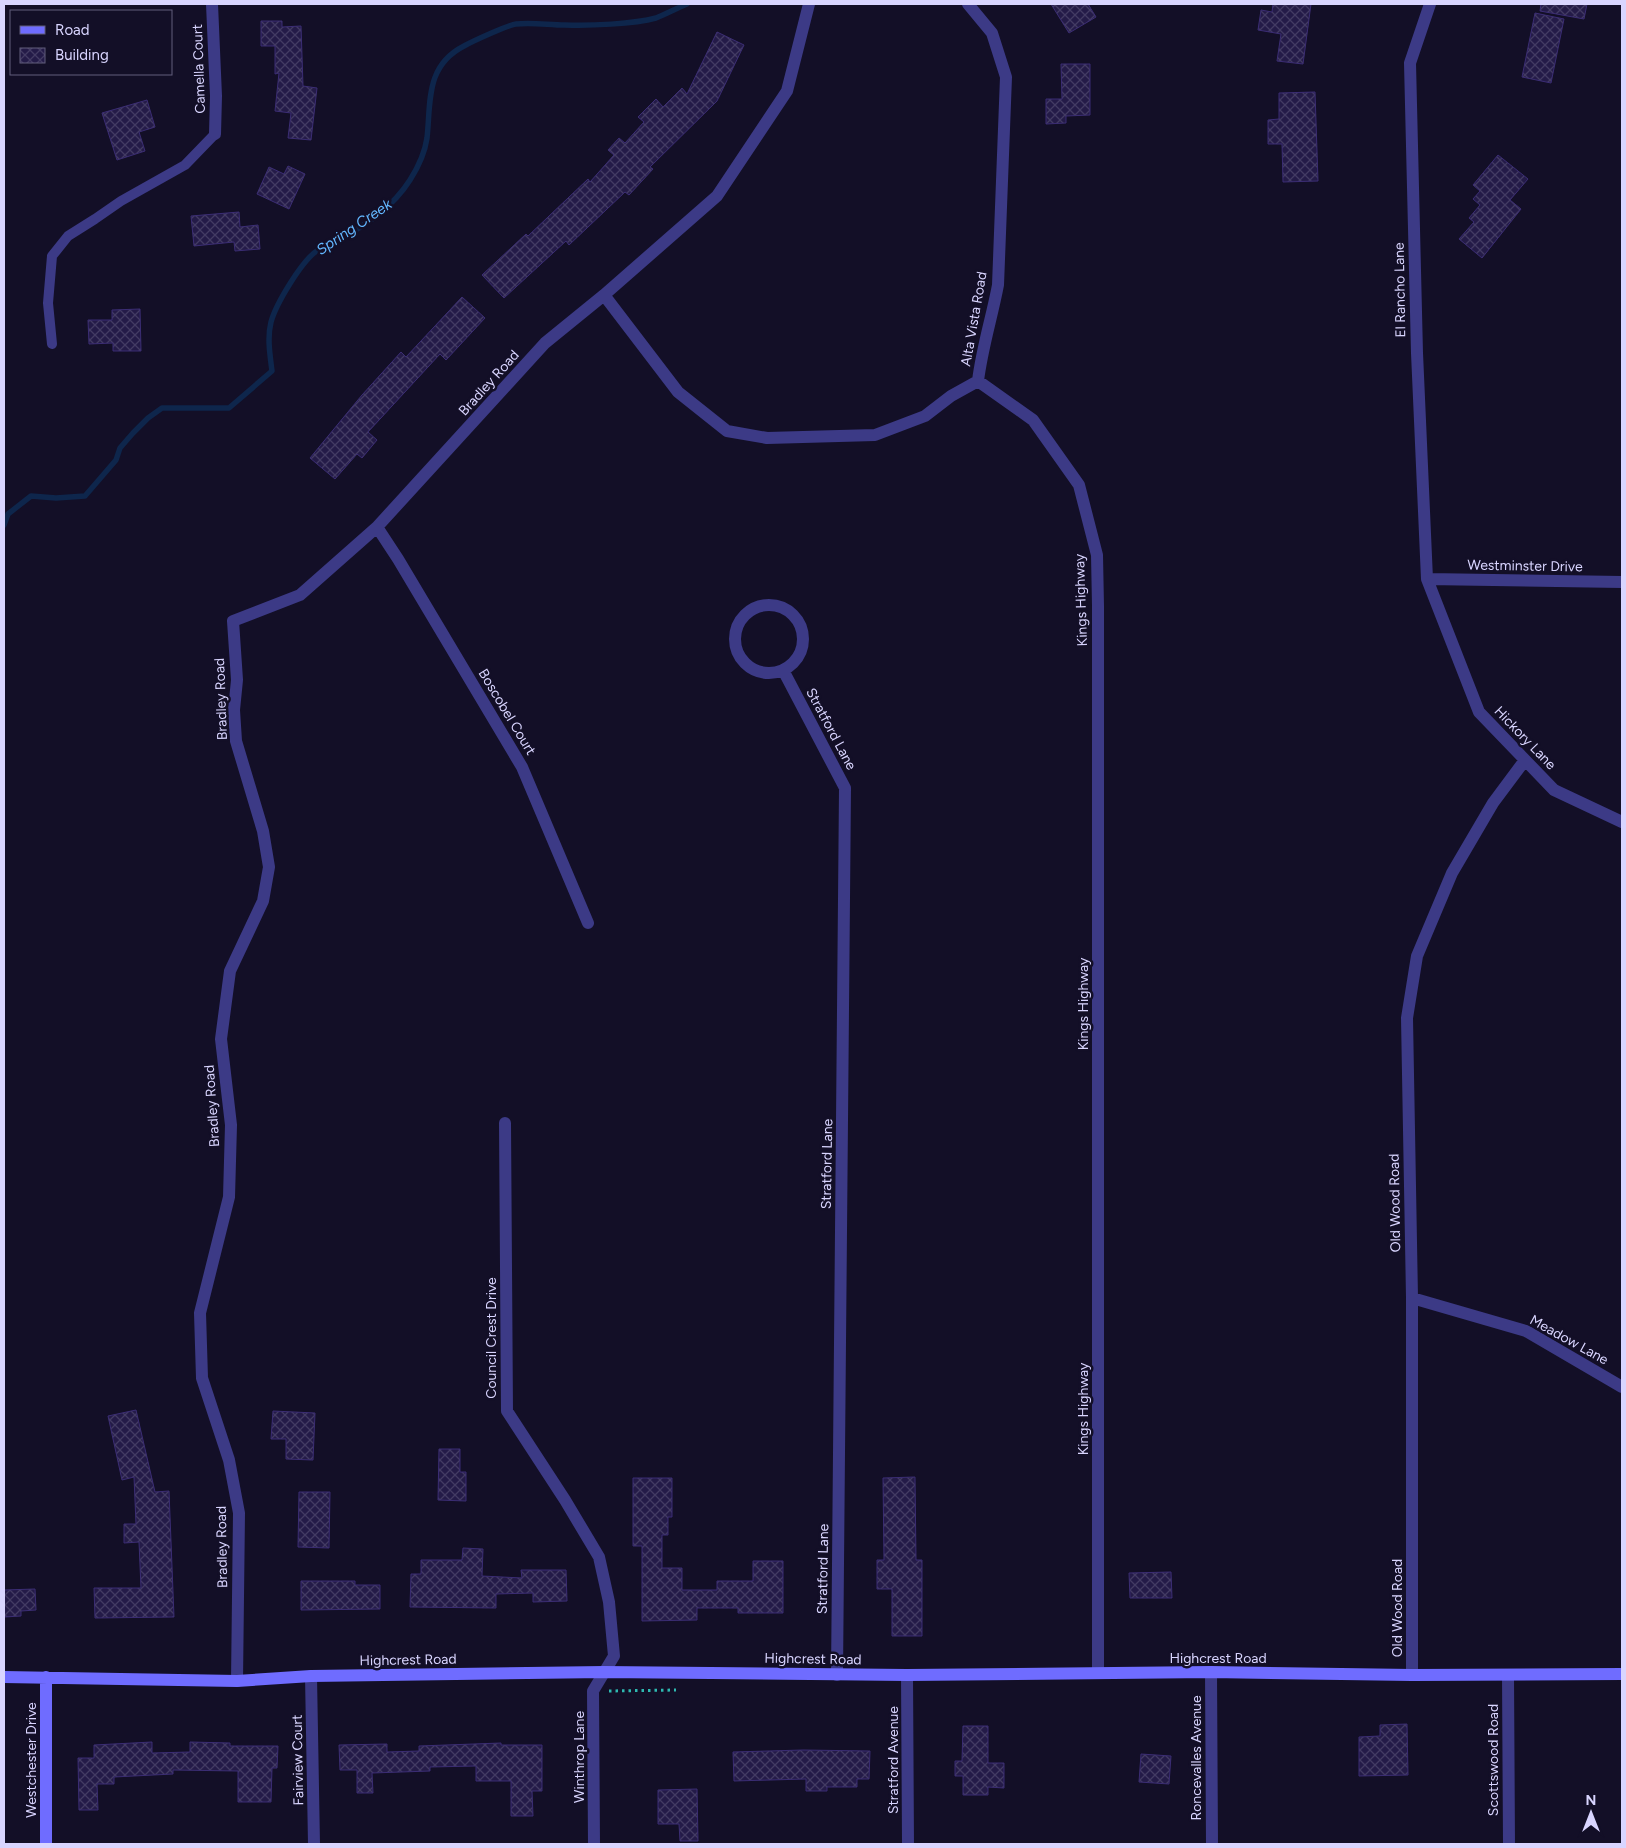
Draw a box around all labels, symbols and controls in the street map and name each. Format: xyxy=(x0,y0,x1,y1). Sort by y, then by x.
legend xyxy=(10,10,172,75)
text: Road xyxy=(55,21,90,39)
street label: Camella Court xyxy=(189,24,209,114)
text: Building xyxy=(55,46,109,64)
water label: Spring Creek xyxy=(313,195,396,259)
street label: El Rancho Lane xyxy=(1391,242,1409,338)
street label: Alta Vista Road xyxy=(957,270,991,368)
street label: Bradley Road xyxy=(455,347,523,419)
street label: Kings Highway xyxy=(1071,553,1091,647)
street label: Westminster Drive xyxy=(1467,556,1583,576)
street label: Bradley Road xyxy=(211,658,231,740)
street label: Boscobel Court xyxy=(475,666,539,758)
street label: Stratford Lane xyxy=(802,685,860,773)
street label: Hickory Lane xyxy=(1491,703,1560,773)
street label: Kings Highway xyxy=(1075,957,1092,1050)
street label: Bradley Road xyxy=(201,1064,223,1148)
street label: Stratford Lane xyxy=(818,1118,836,1209)
street label: Old Wood Road xyxy=(1386,1154,1404,1252)
street label: Council Crest Drive xyxy=(483,1277,500,1399)
street label: Meadow Lane xyxy=(1527,1311,1612,1369)
street label: Kings Highway xyxy=(1075,1362,1092,1455)
street label: Bradley Road xyxy=(213,1506,231,1588)
street label: Stratford Lane xyxy=(814,1523,832,1614)
street label: Old Wood Road xyxy=(1389,1559,1406,1657)
street label: Highcrest Road xyxy=(764,1650,862,1668)
street label: Highcrest Road xyxy=(1169,1650,1267,1667)
street label: Highcrest Road xyxy=(359,1651,457,1669)
street label: Roncevalles Avenue xyxy=(1188,1695,1205,1821)
street label: Westchester Drive xyxy=(23,1702,40,1818)
street label: Scottswood Road xyxy=(1485,1704,1502,1816)
street label: Stratford Avenue xyxy=(885,1706,902,1814)
street label: Winthrop Lane xyxy=(571,1711,588,1803)
street label: Fairview Court xyxy=(289,1714,307,1806)
north arrow xyxy=(1566,1788,1616,1838)
text: N xyxy=(1586,1792,1596,1809)

